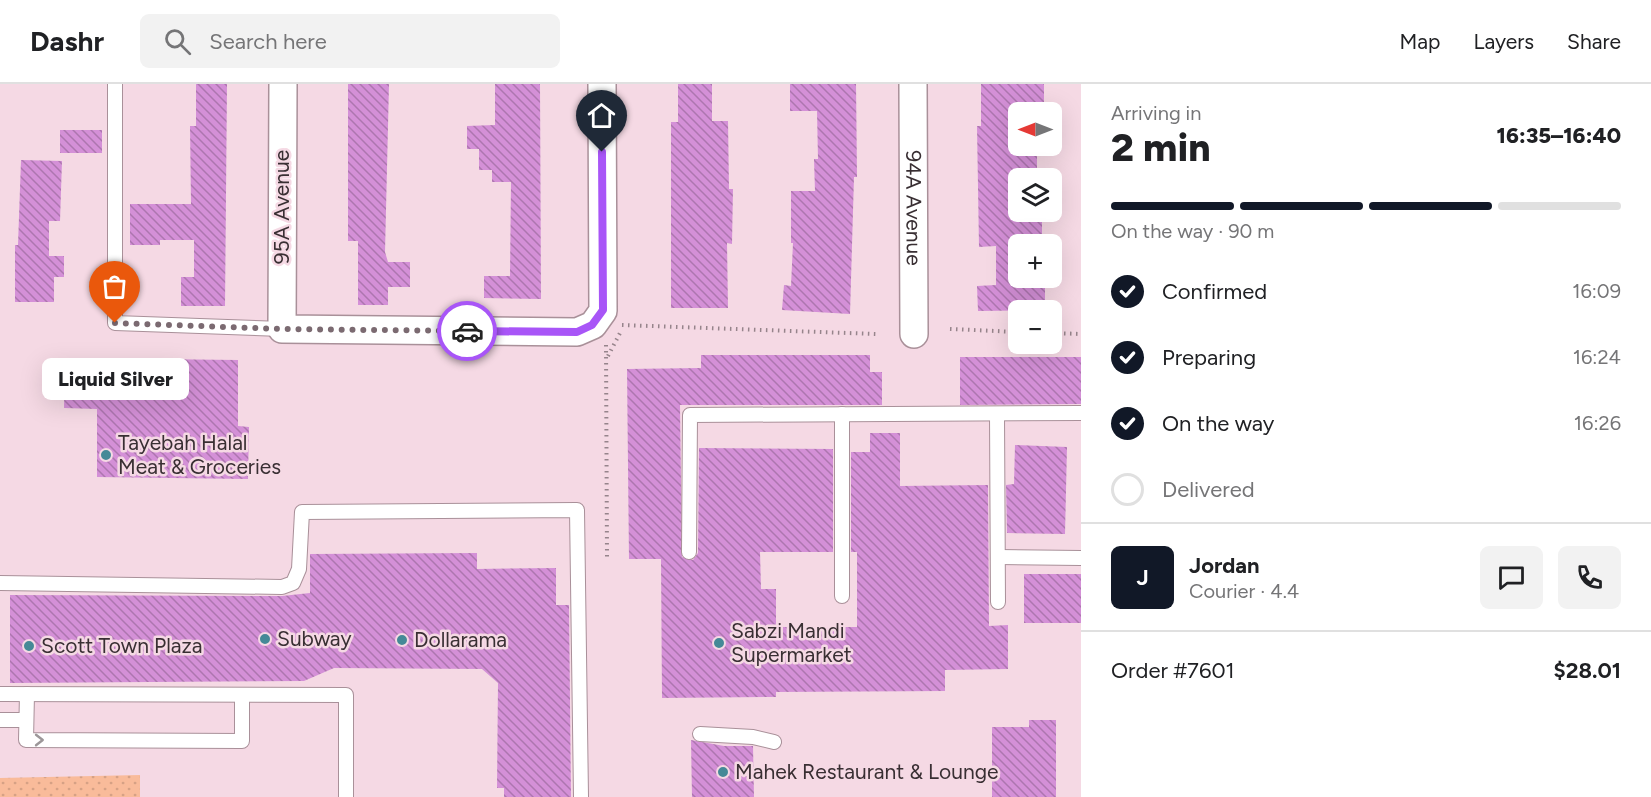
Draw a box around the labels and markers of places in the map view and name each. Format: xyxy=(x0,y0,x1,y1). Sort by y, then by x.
pin xyxy=(576,90,627,152)
pin xyxy=(89,261,140,323)
callout: Liquid Silver xyxy=(42,359,188,401)
place label: Tayebah Halal Meat & Groceries xyxy=(118,430,281,479)
marker: Tayebah Halal Meat & Groceries xyxy=(99,448,113,462)
place label: Sabzi Mandi Supermarket xyxy=(731,618,852,667)
place label: Subway xyxy=(277,626,351,651)
place label: Dollarama xyxy=(414,627,507,652)
marker: Subway xyxy=(258,632,272,646)
place label: Scott Town Plaza xyxy=(41,633,203,658)
marker: Dollarama xyxy=(395,633,409,647)
marker: Sabzi Mandi Supermarket xyxy=(712,636,726,650)
marker: Scott Town Plaza xyxy=(22,639,36,653)
place label: Mahek Restaurant & Lounge xyxy=(735,759,998,784)
marker: Mahek Restaurant & Lounge xyxy=(716,765,730,779)

